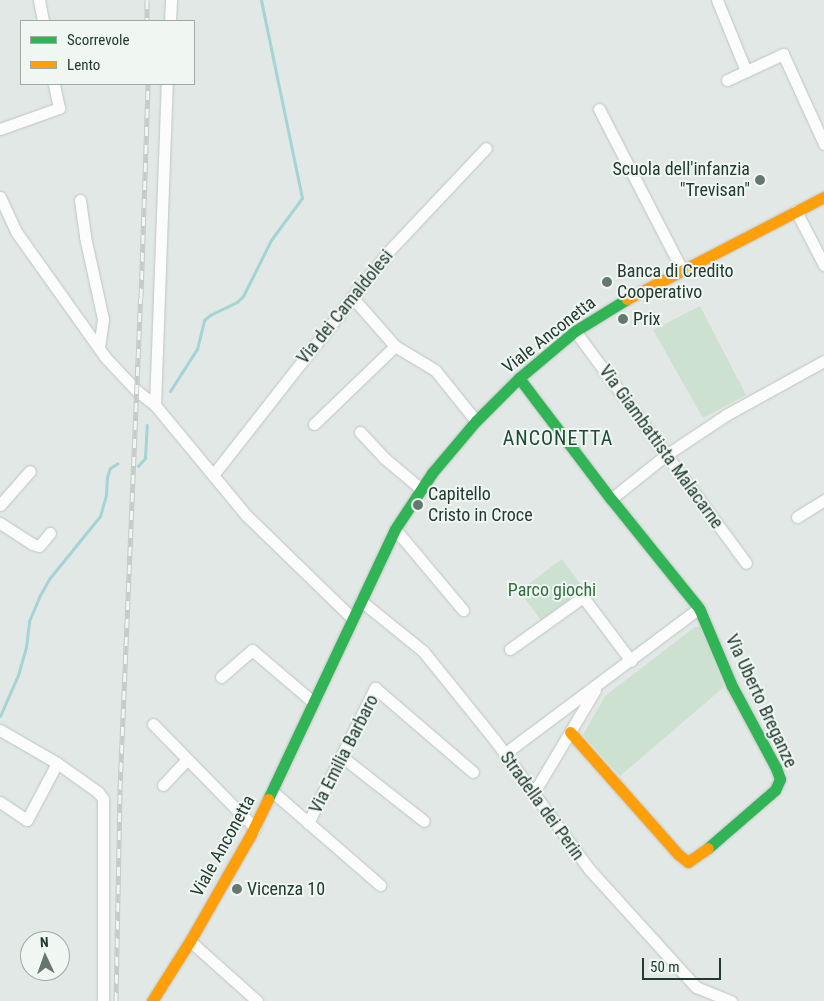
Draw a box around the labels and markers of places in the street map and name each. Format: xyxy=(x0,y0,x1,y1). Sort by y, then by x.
place label: Scuola dell'infanzia "Trevisan" xyxy=(612,159,750,202)
marker: Scuola dell'infanzia "Trevisan" xyxy=(754,174,766,186)
place label: Banca di Credito Cooperativo xyxy=(617,261,734,304)
marker: Banca di Credito Cooperativo xyxy=(601,276,613,288)
place label: Prix xyxy=(633,308,660,330)
marker: Prix xyxy=(617,313,629,325)
place label: Capitello Cristo in Croce xyxy=(428,484,533,526)
marker: Capitello Cristo in Croce xyxy=(412,499,424,511)
place label: Vicenza 10 xyxy=(247,878,325,900)
marker: Vicenza 10 xyxy=(231,883,243,895)

